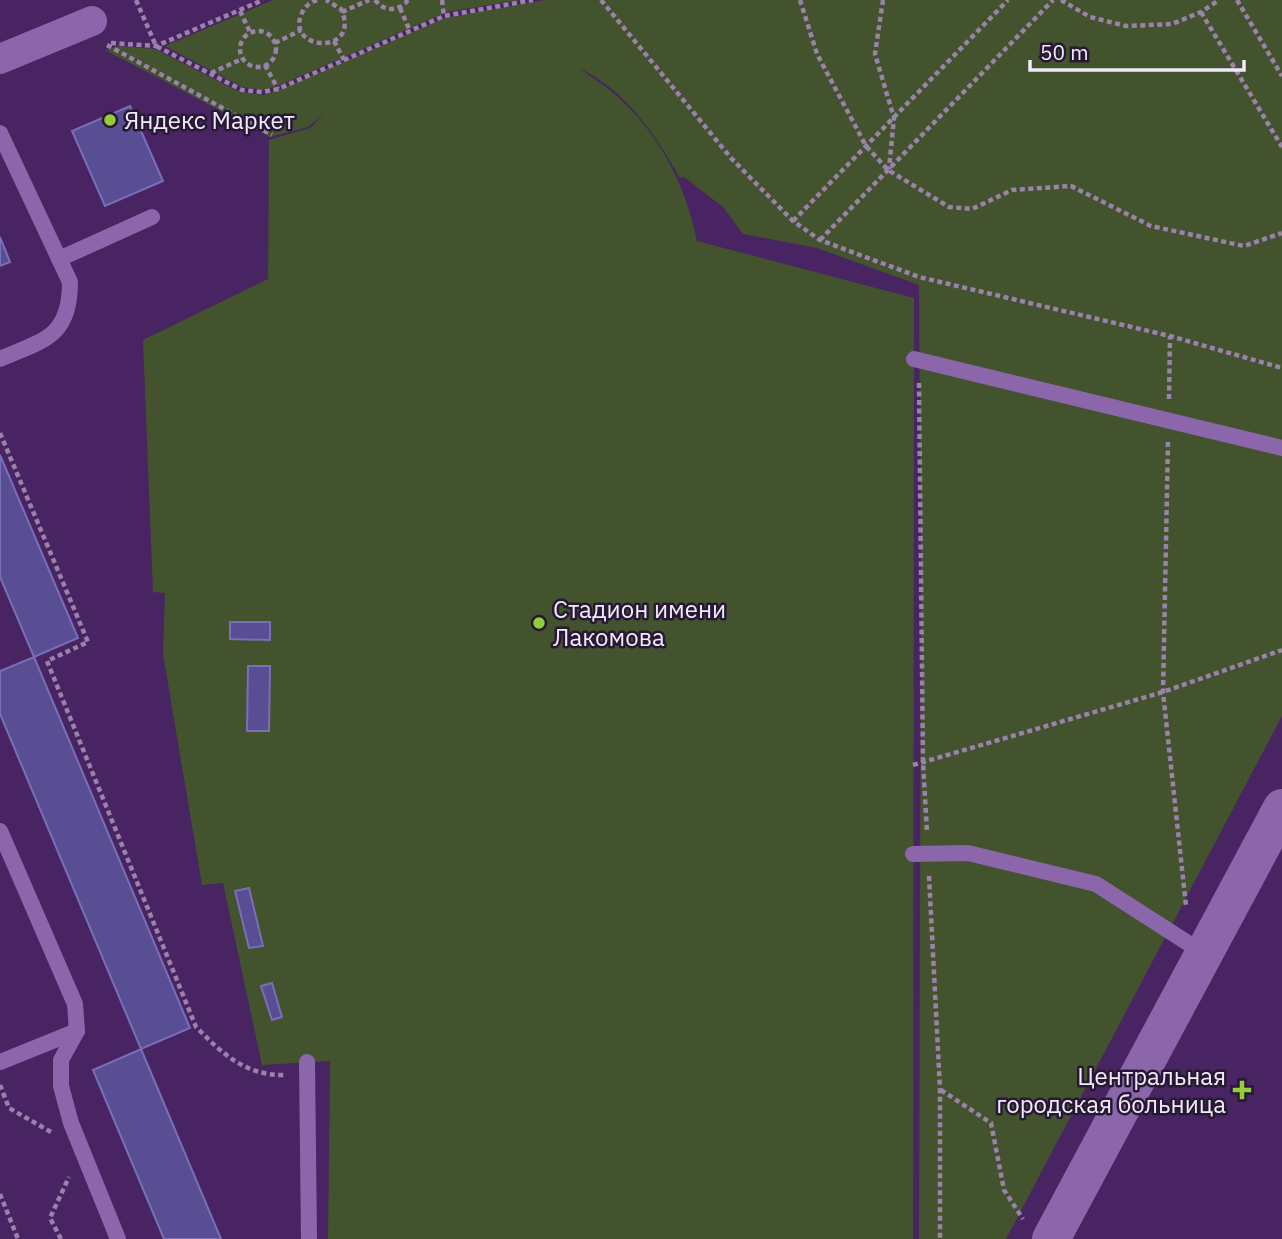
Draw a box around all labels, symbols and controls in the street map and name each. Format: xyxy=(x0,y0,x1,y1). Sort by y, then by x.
scale bar xyxy=(1030,28,1244,72)
text: 50 m xyxy=(1040,38,1089,66)
place label: Яндекс Маркет xyxy=(124,104,295,136)
marker: Яндекс Маркет xyxy=(102,112,118,128)
place label: Стадион имени Лакомова xyxy=(553,593,726,653)
marker: Стадион имени Лакомова xyxy=(531,615,547,631)
place label: Центральная городская больница xyxy=(996,1060,1226,1120)
marker: Центральная городская больница xyxy=(1232,1080,1252,1100)

